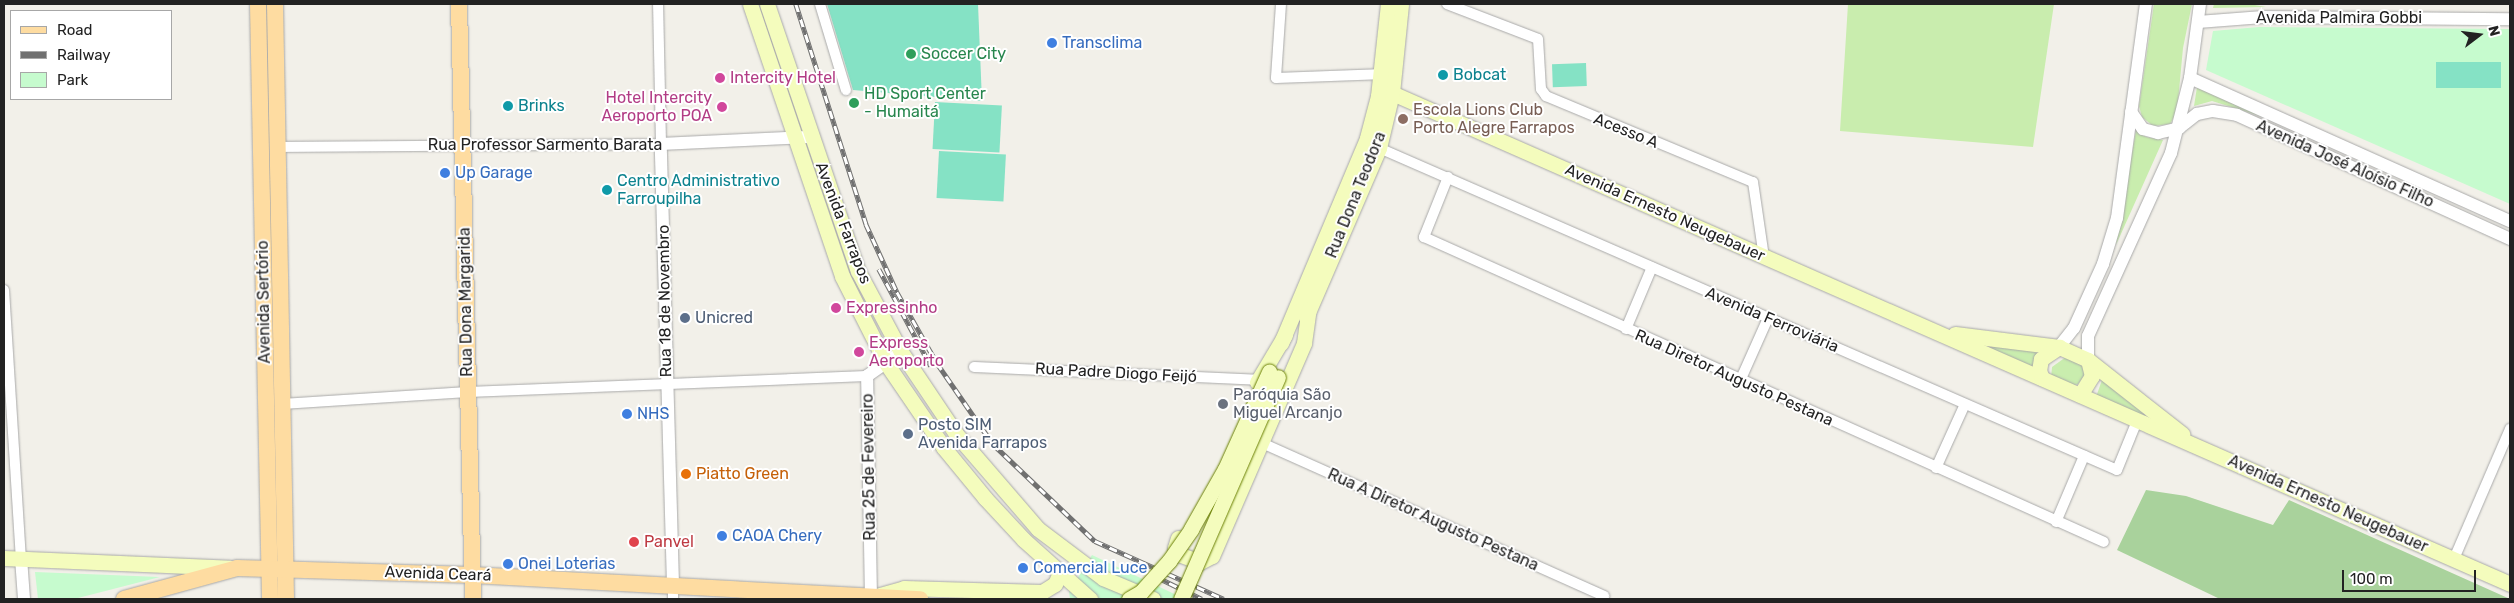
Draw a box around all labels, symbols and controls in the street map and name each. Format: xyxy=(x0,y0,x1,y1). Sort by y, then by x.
street label: Avenida Palmira Gobbi xyxy=(2256,8,2422,28)
legend xyxy=(10,10,172,100)
north arrow xyxy=(2454,10,2504,60)
text: Road xyxy=(57,21,93,39)
text: N xyxy=(2484,24,2503,38)
place label: Transclima xyxy=(1062,33,1142,53)
marker: Transclima xyxy=(1046,37,1058,49)
place label: Soccer City xyxy=(921,44,1006,64)
text: Railway xyxy=(57,46,111,64)
marker: Soccer City xyxy=(905,48,917,60)
place label: Bobcat xyxy=(1453,65,1506,85)
place label: Intercity Hotel xyxy=(730,68,836,88)
marker: Bobcat xyxy=(1437,69,1449,81)
text: Park xyxy=(57,71,88,89)
marker: Intercity Hotel xyxy=(714,72,726,84)
place label: HD Sport Center - Humaitá xyxy=(864,84,986,122)
place label: Hotel Intercity Aeroporto POA xyxy=(602,88,712,126)
place label: Brinks xyxy=(518,96,565,116)
marker: HD Sport Center - Humaitá xyxy=(848,97,860,109)
marker: Brinks xyxy=(502,100,514,112)
place label: Escola Lions Club Porto Alegre Farrapos xyxy=(1413,100,1575,138)
marker: Hotel Intercity Aeroporto POA xyxy=(716,101,728,113)
street label: Acesso A xyxy=(1591,109,1661,153)
marker: Escola Lions Club Porto Alegre Farrapos xyxy=(1397,113,1409,125)
street label: Avenida José Aloísio Filho xyxy=(2253,116,2437,212)
street label: Rua Dona Teodora xyxy=(1322,129,1390,261)
street label: Rua Professor Sarmento Barata xyxy=(428,135,662,155)
street label: Avenida Farrapos xyxy=(811,159,875,287)
street label: Avenida Ernesto Neugebauer xyxy=(1562,160,1768,266)
place label: Up Garage xyxy=(455,163,533,183)
marker: Up Garage xyxy=(439,167,451,179)
place label: Centro Administrativo Farroupilha xyxy=(617,171,780,209)
marker: Centro Administrativo Farroupilha xyxy=(601,184,613,196)
street label: Rua 18 de Novembro xyxy=(654,225,676,377)
street label: Rua Dona Margarida xyxy=(455,227,477,377)
street label: Avenida Sertório xyxy=(253,240,275,364)
street label: Avenida Ferroviária xyxy=(1702,283,1842,357)
place label: Expressinho xyxy=(846,298,938,318)
marker: Expressinho xyxy=(830,302,842,314)
place label: Unicred xyxy=(695,308,753,328)
marker: Unicred xyxy=(679,312,691,324)
street label: Rua Diretor Augusto Pestana xyxy=(1631,325,1837,431)
place label: Express Aeroporto xyxy=(869,333,944,371)
marker: Express Aeroporto xyxy=(853,346,865,358)
street label: Rua Padre Diogo Feijó xyxy=(1035,359,1197,387)
place label: Paróquia São Miguel Arcanjo xyxy=(1233,385,1343,423)
street label: Rua 25 de Fevereiro xyxy=(858,393,880,541)
marker: Paróquia São Miguel Arcanjo xyxy=(1217,398,1229,410)
place label: NHS xyxy=(637,404,669,424)
marker: NHS xyxy=(621,408,633,420)
place label: Posto SIM Avenida Farrapos xyxy=(918,415,1047,453)
marker: Posto SIM Avenida Farrapos xyxy=(902,428,914,440)
street label: Avenida Ernesto Neugebauer xyxy=(2225,451,2431,557)
place label: Piatto Green xyxy=(696,464,789,484)
street label: Rua A Diretor Augusto Pestana xyxy=(1324,464,1542,576)
marker: Piatto Green xyxy=(680,468,692,480)
place label: CAOA Chery xyxy=(732,526,823,546)
marker: CAOA Chery xyxy=(716,530,728,542)
place label: Panvel xyxy=(644,532,694,552)
marker: Panvel xyxy=(628,536,640,548)
place label: Onei Loterias xyxy=(518,554,615,574)
marker: Onei Loterias xyxy=(502,558,514,570)
place label: Comercial Luce xyxy=(1033,558,1147,578)
scale bar xyxy=(2344,560,2478,592)
marker: Comercial Luce xyxy=(1017,562,1029,574)
street label: Avenida Ceará xyxy=(384,563,492,585)
text: 100 m xyxy=(2350,570,2392,588)

